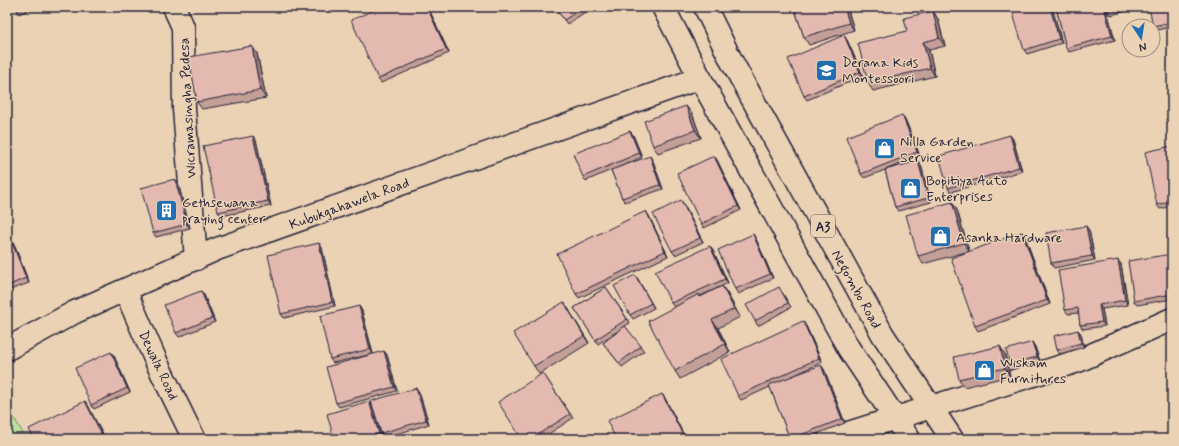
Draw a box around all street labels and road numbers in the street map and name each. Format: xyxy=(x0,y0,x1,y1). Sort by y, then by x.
street label: Wicramasingha Pedesa xyxy=(175,37,201,179)
street label: Kubukgahawela Road xyxy=(287,174,412,234)
road number: A3 xyxy=(811,215,835,237)
street label: Negombo Road xyxy=(825,247,885,333)
street label: Dewala Road xyxy=(134,328,182,403)

